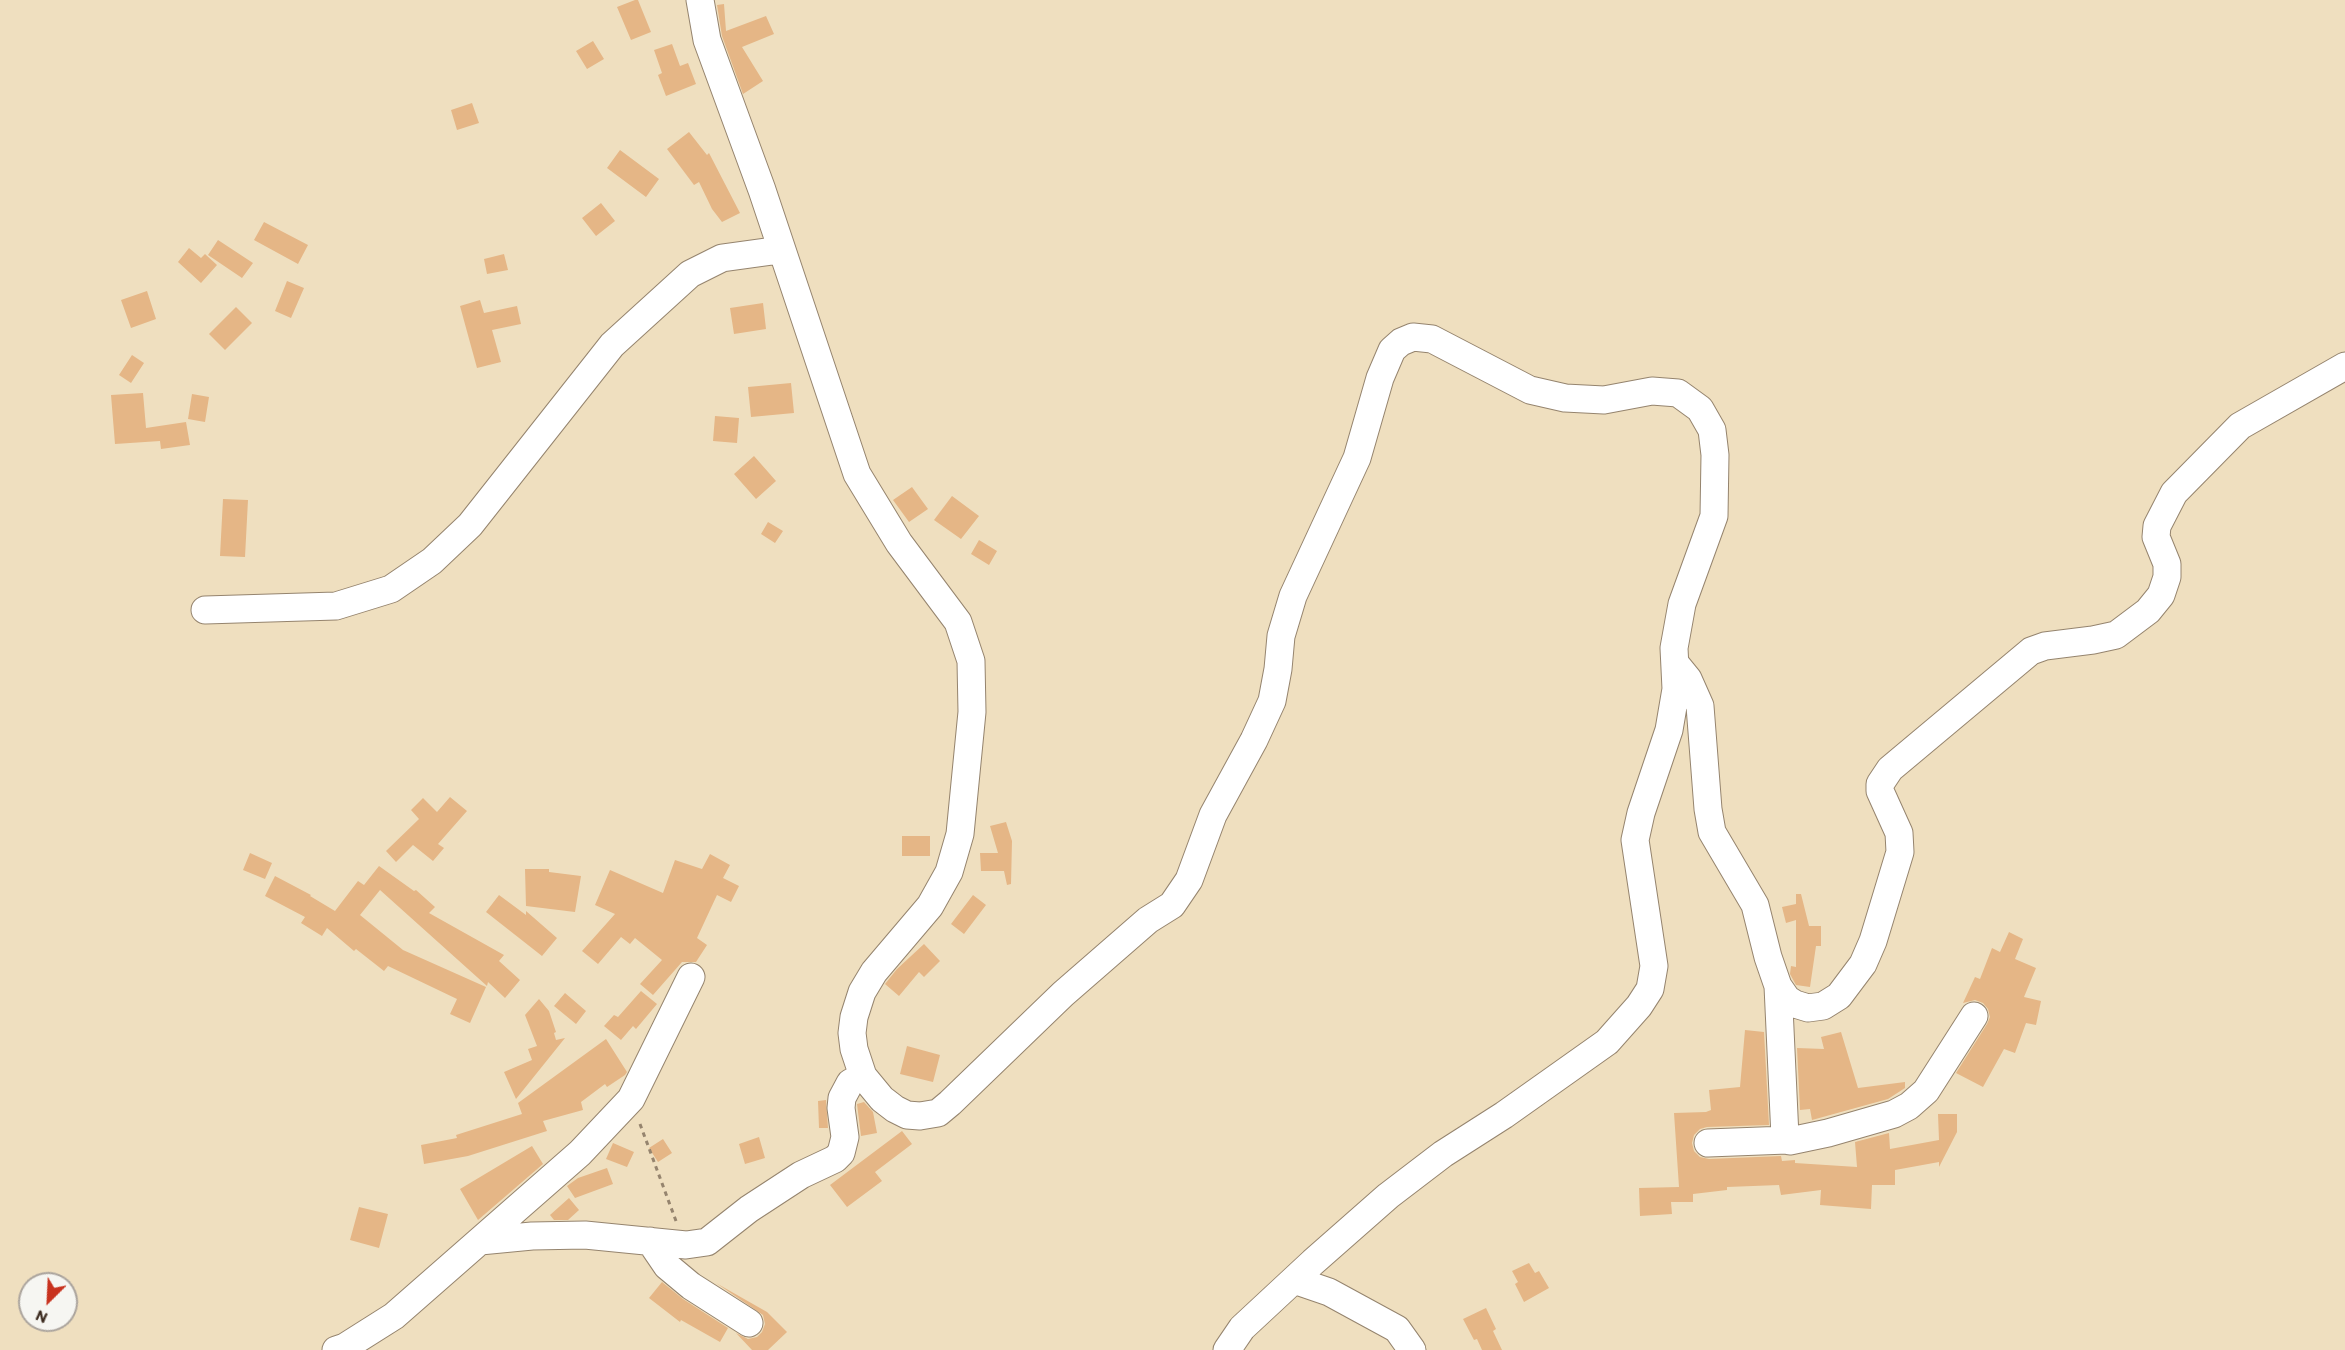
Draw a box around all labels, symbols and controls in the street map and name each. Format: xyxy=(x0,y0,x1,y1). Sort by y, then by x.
north arrow xyxy=(18,1272,78,1332)
text: N xyxy=(32,1306,50,1328)

